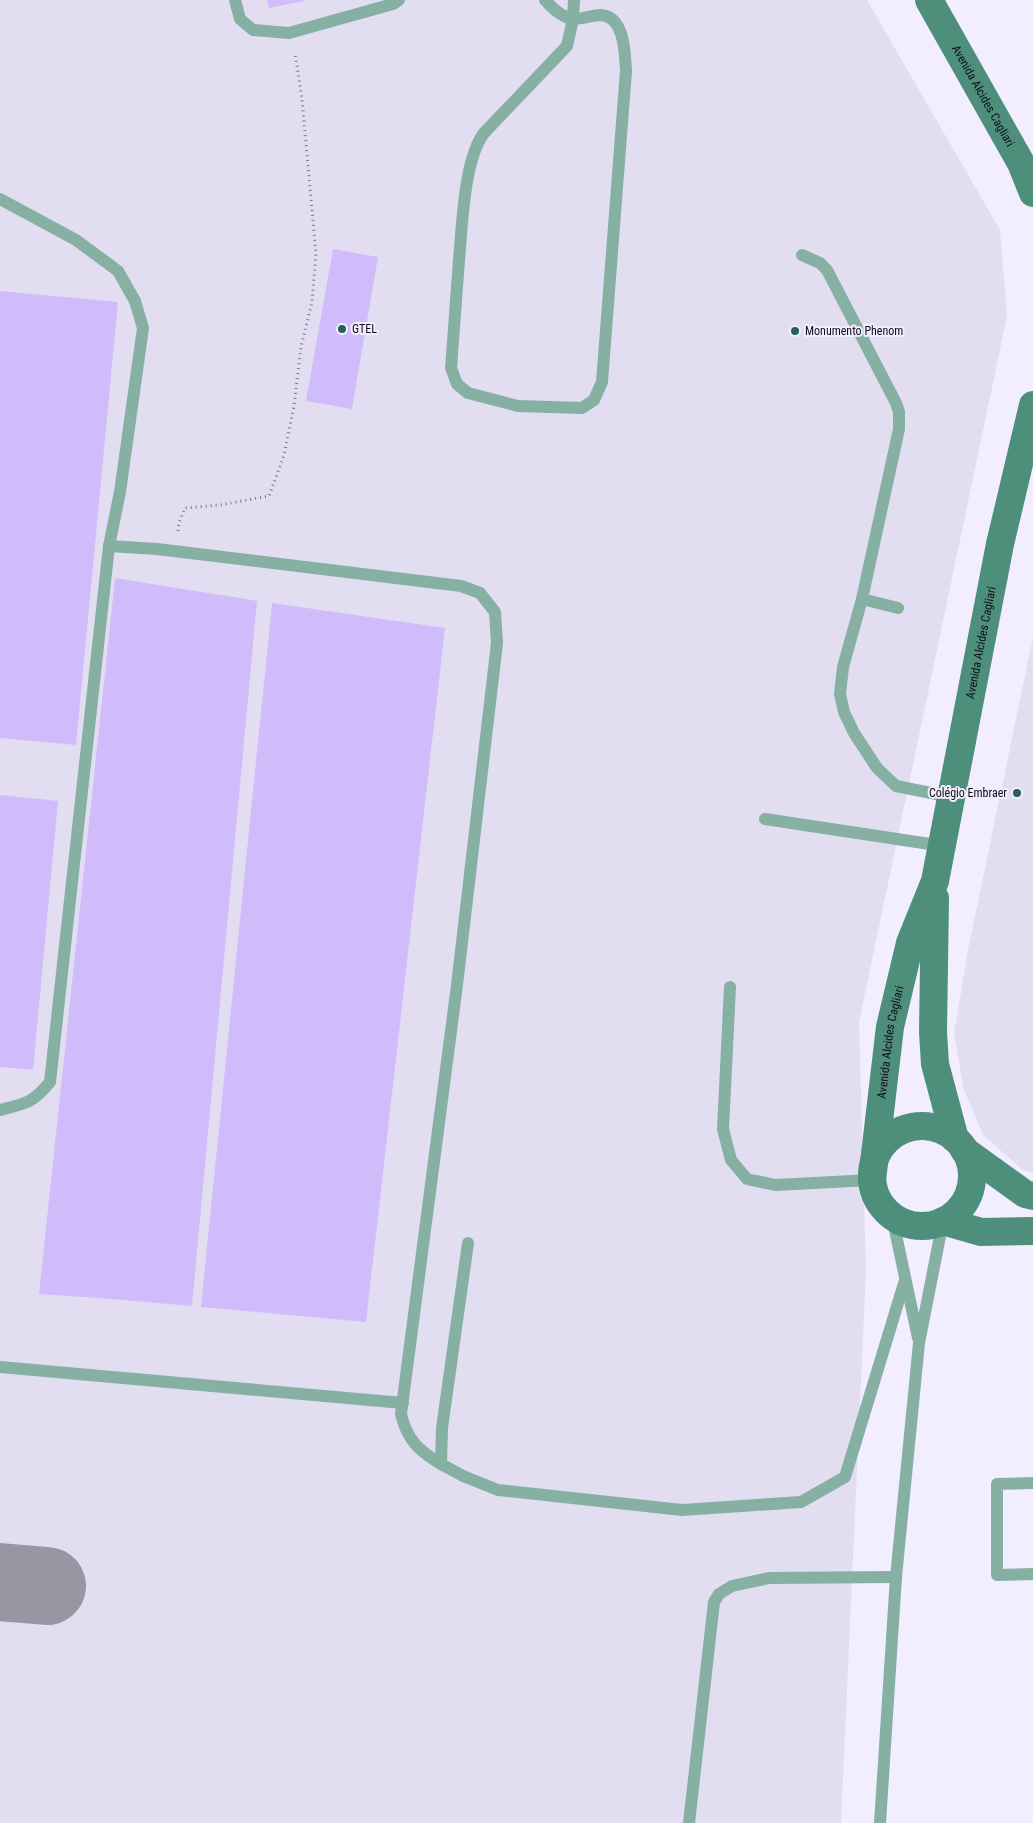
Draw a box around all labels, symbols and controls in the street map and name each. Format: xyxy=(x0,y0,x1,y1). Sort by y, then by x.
street label: Avenida Alcides Cagliari xyxy=(949,43,1017,149)
place label: GTEL xyxy=(352,322,377,336)
marker: GTEL xyxy=(336,323,348,335)
place label: Monumento Phenom xyxy=(805,324,903,338)
marker: Monumento Phenom xyxy=(789,325,801,337)
street label: Avenida Alcides Cagliari xyxy=(963,585,999,700)
place label: Colégio Embraer xyxy=(929,786,1007,800)
marker: Colégio Embraer xyxy=(1011,787,1023,799)
street label: Avenida Alcides Cagliari xyxy=(875,984,907,1100)

